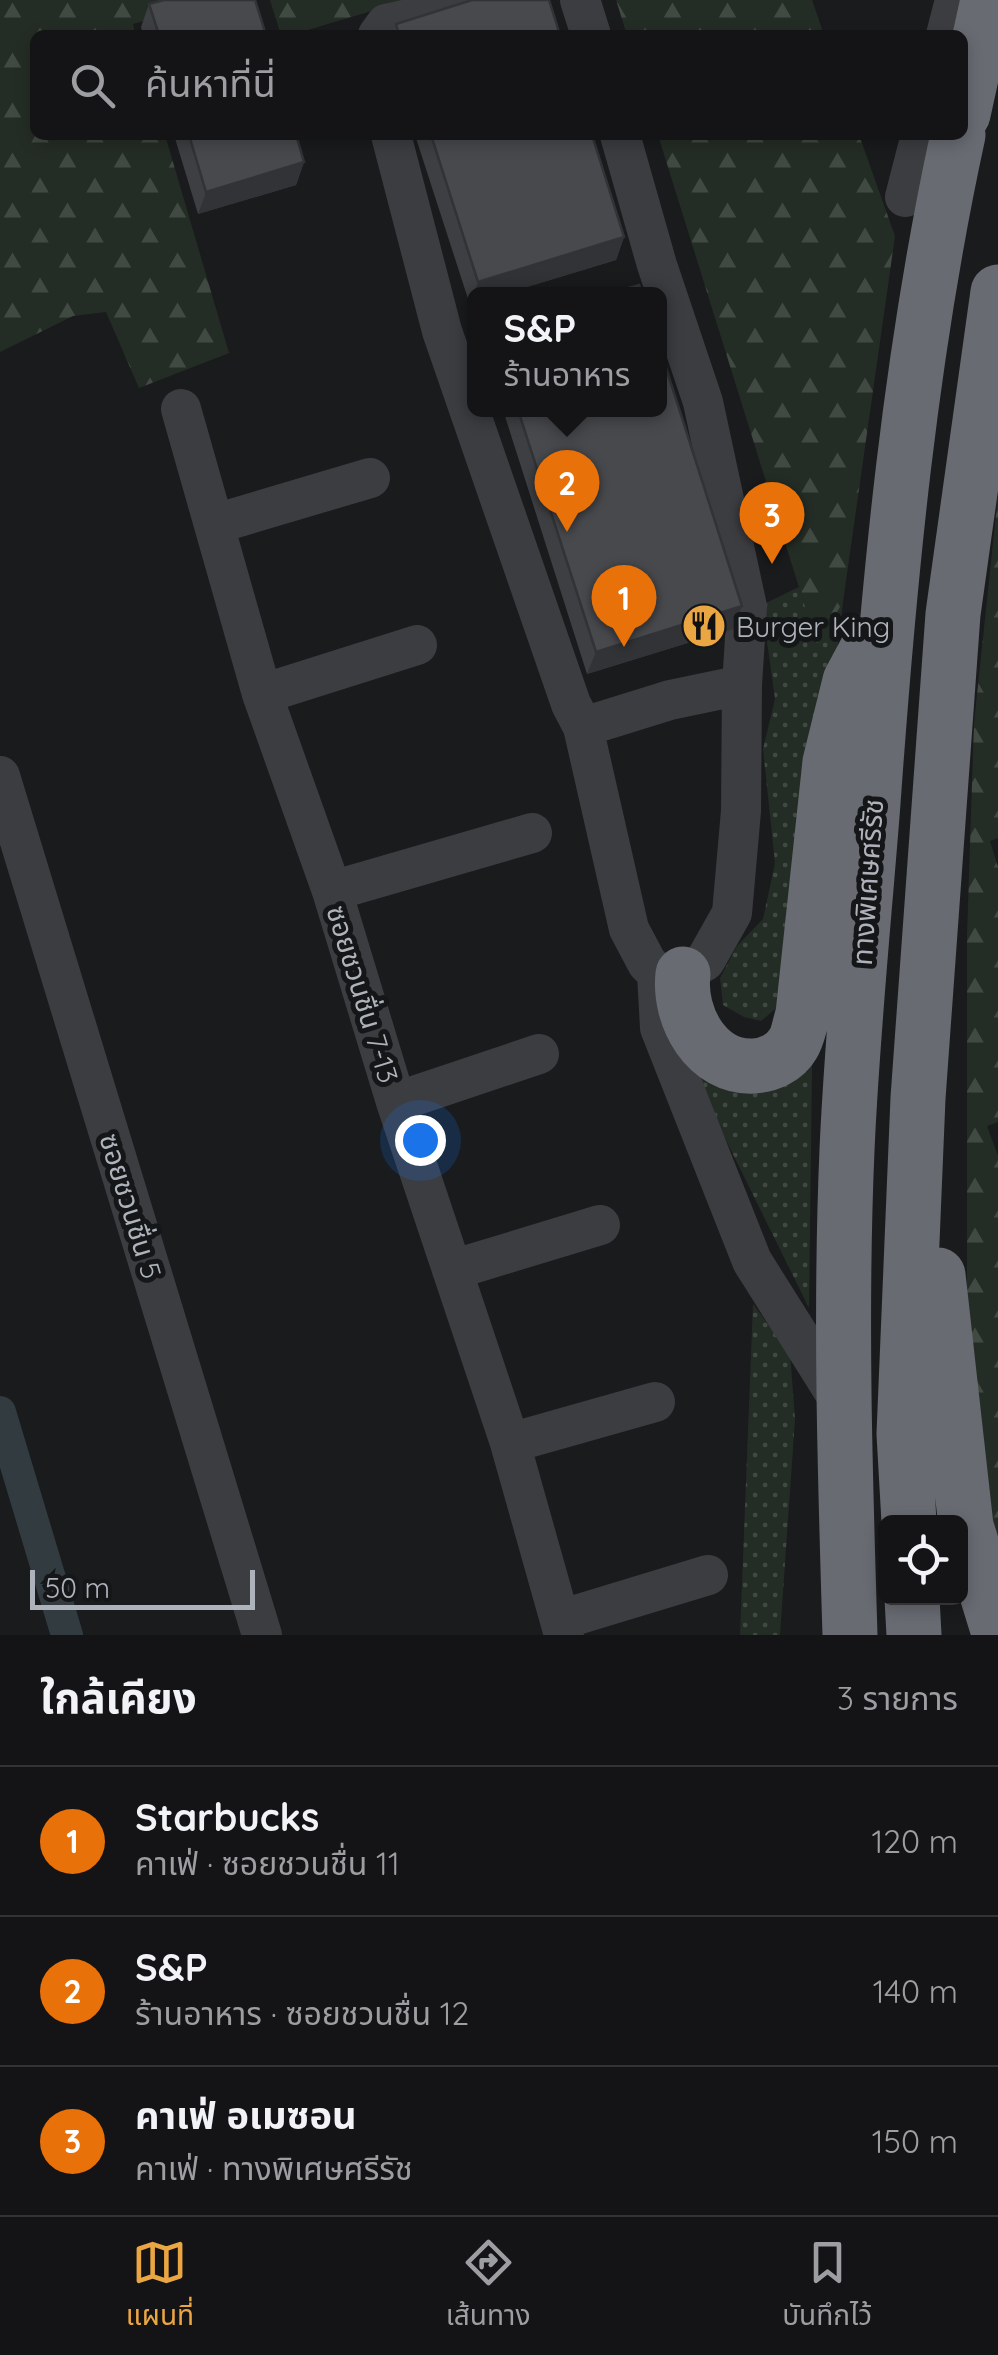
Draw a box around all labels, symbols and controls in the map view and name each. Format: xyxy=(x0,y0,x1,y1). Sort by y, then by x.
search box xyxy=(30,30,968,140)
icon: search xyxy=(65,58,120,113)
text: ค้นหาที่นี่ xyxy=(145,59,276,107)
popup xyxy=(467,287,667,417)
text: S&P xyxy=(504,304,576,352)
text: ร้านอาหาร xyxy=(504,354,630,394)
pin: 2 xyxy=(534,450,600,532)
pin: 3 xyxy=(740,482,804,564)
pin: 1 xyxy=(592,564,656,647)
restaurant icon: Burger King xyxy=(681,603,727,649)
place label: Burger King xyxy=(736,609,890,644)
street label: ทางพิเศษศรีรัช xyxy=(844,798,890,966)
street label: ซอยชวนชื่น 7-13 xyxy=(319,901,408,1087)
your location xyxy=(395,1115,446,1166)
street label: ซอยชวนชื่น 5 xyxy=(92,1129,171,1283)
map controls xyxy=(878,1515,968,1605)
button: locate xyxy=(878,1515,968,1605)
scale bar xyxy=(30,1565,255,1610)
text: 50 m xyxy=(45,1570,110,1605)
text: ใกล้เคียง xyxy=(40,1671,197,1724)
text: 3 รายการ xyxy=(837,1678,958,1718)
text: Starbucks xyxy=(135,1793,319,1841)
text: 1 xyxy=(66,1821,79,1861)
text: 120 m xyxy=(871,1821,958,1861)
text: คาเฟ่ · ซอยชวนชื่น 11 xyxy=(135,1843,400,1883)
text: S&P xyxy=(135,1943,208,1991)
text: 2 xyxy=(63,1971,82,2011)
text: 140 m xyxy=(873,1971,958,2011)
text: ร้านอาหาร · ซอยชวนชื่น 12 xyxy=(135,1993,469,2033)
text: คาเฟ่ อเมซอน xyxy=(135,2091,356,2139)
text: 3 xyxy=(64,2121,81,2161)
text: 150 m xyxy=(872,2121,958,2161)
text: คาเฟ่ · ทางพิเศษศรีรัช xyxy=(135,2148,413,2188)
tab: แผนที่ xyxy=(126,2235,194,2338)
tab: เส้นทาง xyxy=(446,2235,530,2338)
tab: บันทึกไว้ xyxy=(782,2235,872,2338)

